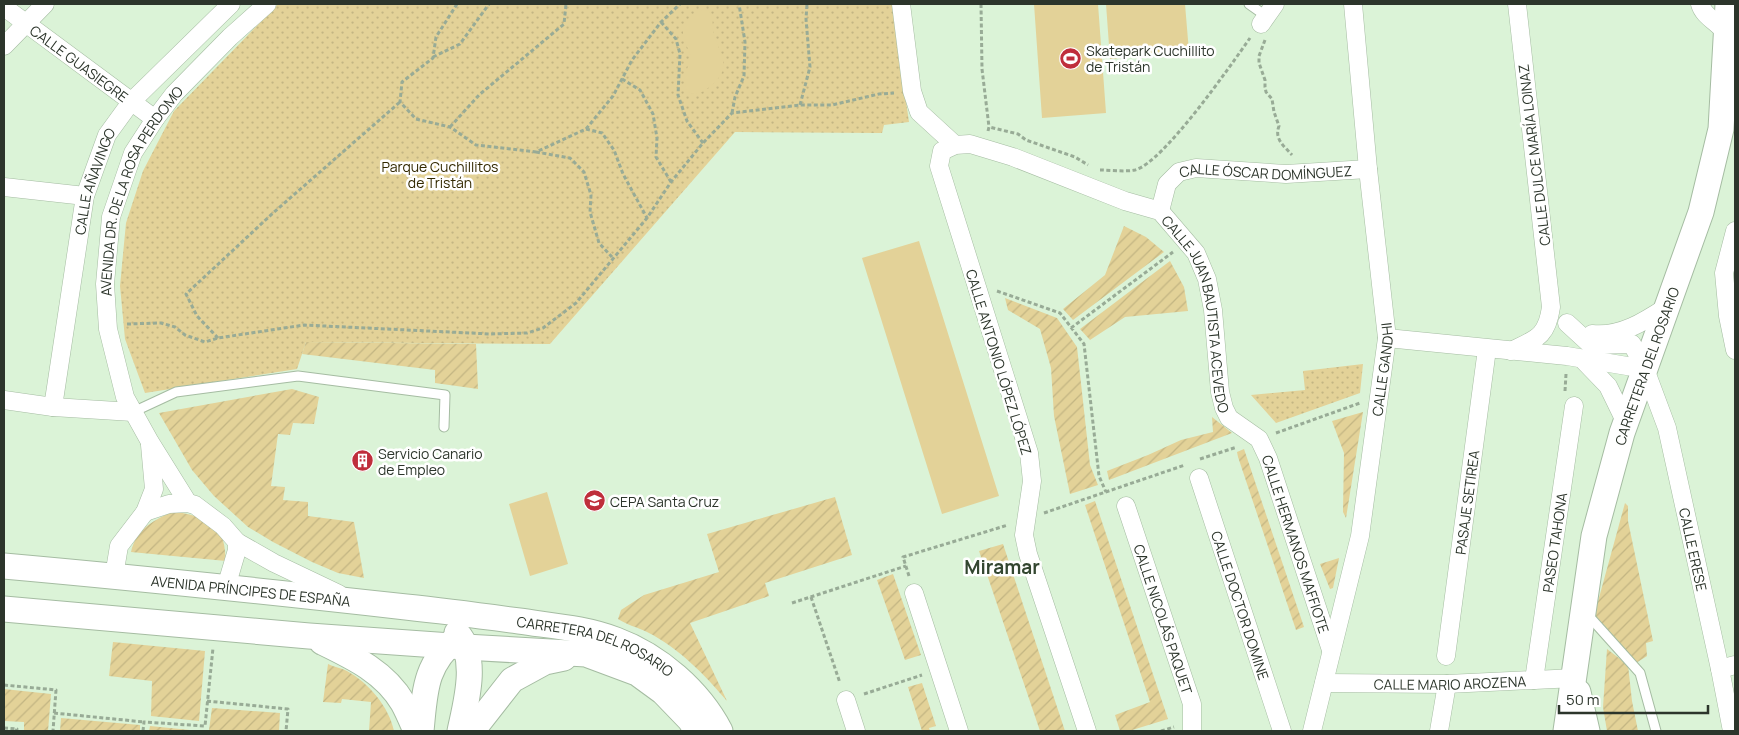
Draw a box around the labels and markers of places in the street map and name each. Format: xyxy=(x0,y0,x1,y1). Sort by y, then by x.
place label: Skatepark Cuchillito de Tristán xyxy=(1086,41,1215,76)
sports icon: Skatepark Cuchillito de Tristán xyxy=(1058,46,1082,70)
place label: Servicio Canario de Empleo xyxy=(378,444,483,479)
building icon: Servicio Canario de Empleo xyxy=(350,449,374,473)
school or university icon: CEPA Santa Cruz xyxy=(582,489,606,513)
place label: CEPA Santa Cruz xyxy=(610,492,719,511)

